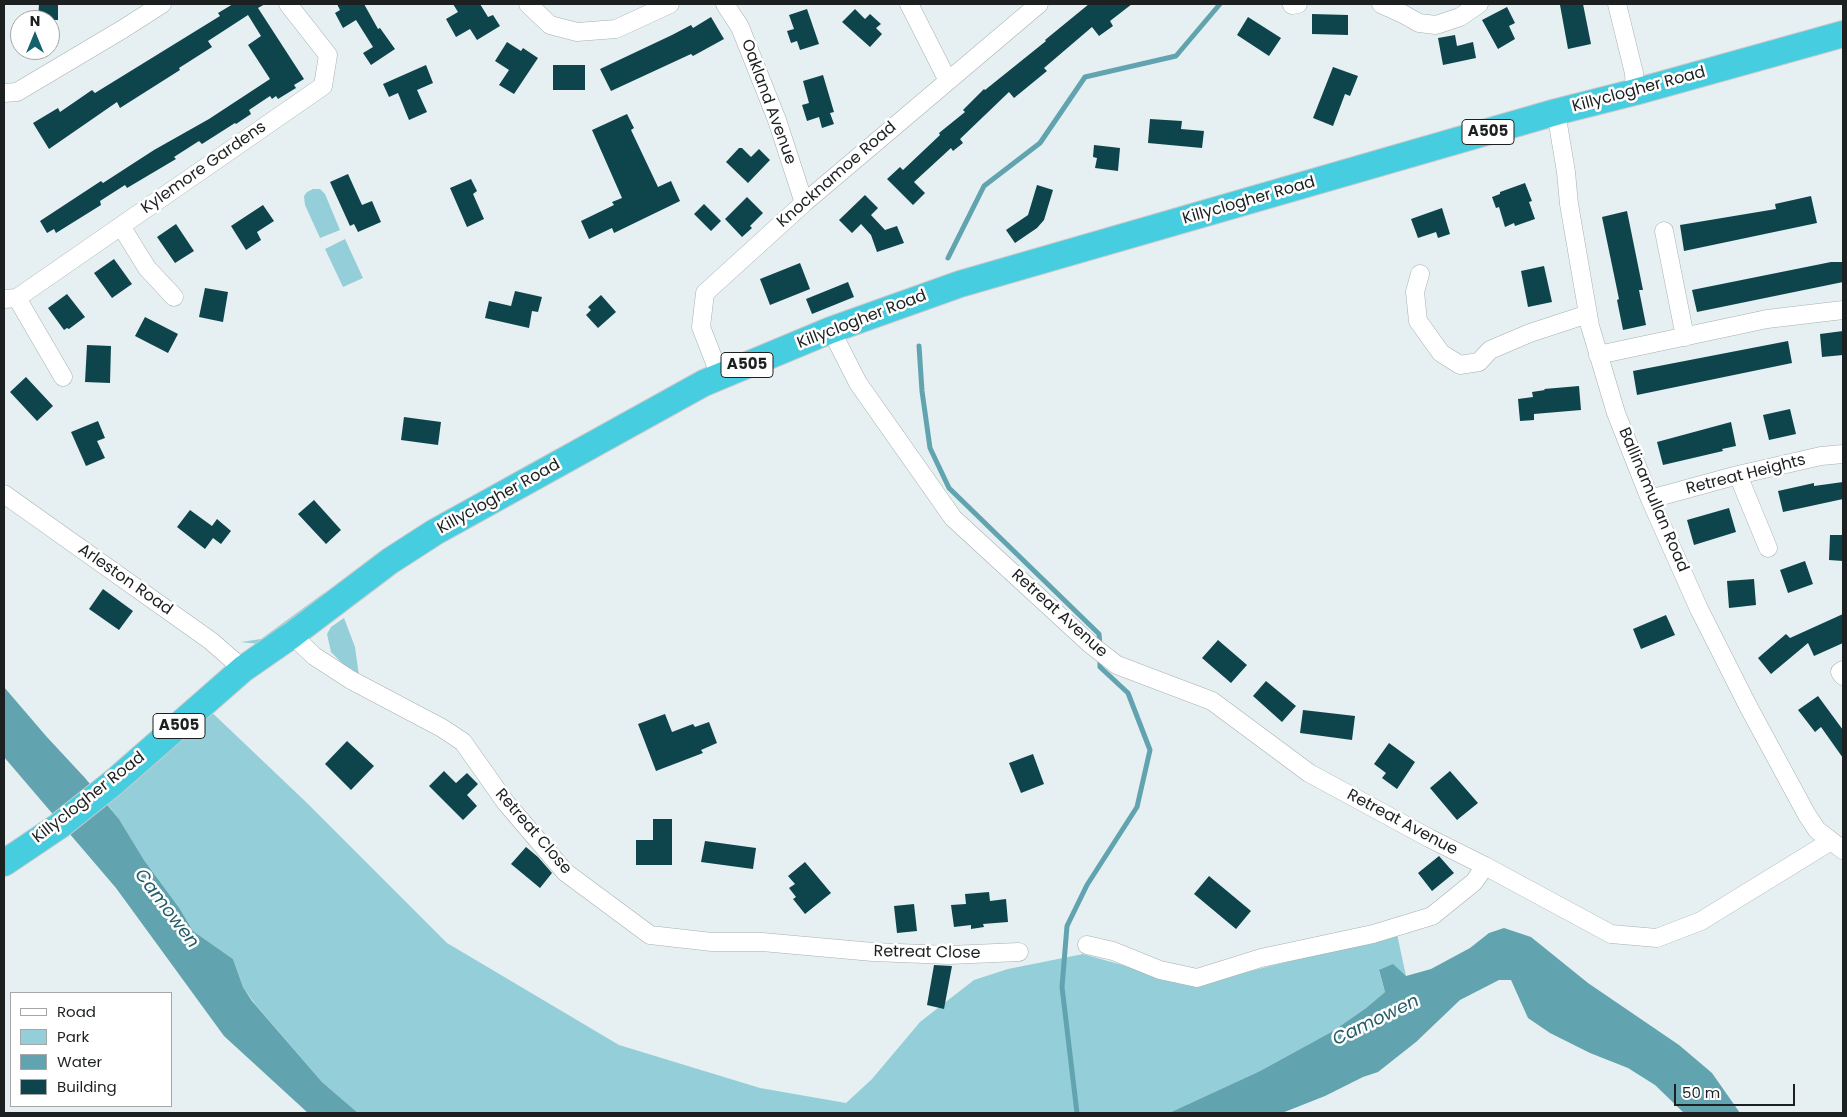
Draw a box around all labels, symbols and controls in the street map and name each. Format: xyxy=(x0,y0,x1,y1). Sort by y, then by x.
north arrow xyxy=(10,10,60,60)
text: N xyxy=(30,11,40,31)
street label: Oakland Avenue xyxy=(736,37,800,167)
street label: Killyclogher Road xyxy=(1570,63,1708,117)
street label: Kylemore Gardens xyxy=(138,118,270,218)
street label: Knocknamoe Road xyxy=(774,118,900,232)
road number: A505 xyxy=(1462,120,1514,144)
street label: Killyclogher Road xyxy=(1180,173,1318,229)
street label: Killyclogher Road xyxy=(795,286,929,354)
road number: A505 xyxy=(721,352,773,378)
street label: Ballinamullan Road xyxy=(1614,425,1692,575)
street label: Retreat Heights xyxy=(1684,451,1808,499)
street label: Killyclogher Road xyxy=(434,455,564,539)
street label: Arleston Road xyxy=(74,540,176,620)
street label: Retreat Avenue xyxy=(1007,566,1111,662)
road number: A505 xyxy=(153,714,205,738)
street label: Killyclogher Road xyxy=(29,748,149,848)
street label: Retreat Close xyxy=(491,785,575,879)
street label: Retreat Avenue xyxy=(1343,786,1461,860)
water label: Camowen xyxy=(129,865,203,953)
street label: Retreat Close xyxy=(873,942,981,964)
water label: Camowen xyxy=(1329,991,1423,1051)
legend xyxy=(10,992,172,1107)
text: Road xyxy=(57,1001,96,1022)
text: Park xyxy=(57,1026,89,1047)
text: Water xyxy=(57,1051,102,1072)
scale bar xyxy=(1677,1074,1798,1106)
text: Building xyxy=(57,1076,117,1097)
text: 50 m xyxy=(1682,1082,1720,1103)

